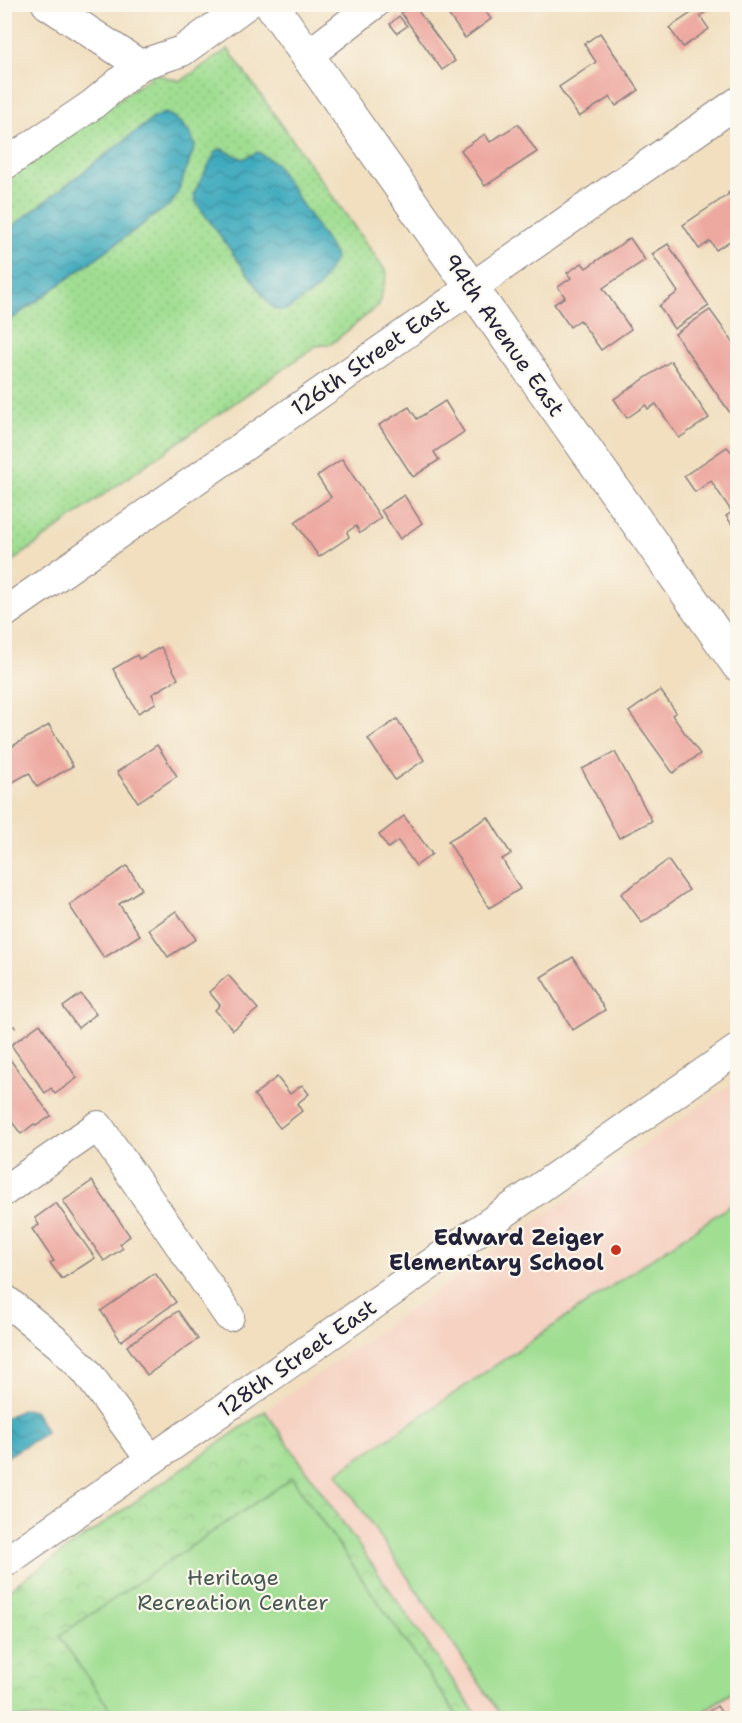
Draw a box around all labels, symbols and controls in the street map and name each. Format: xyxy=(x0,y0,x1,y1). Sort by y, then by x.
street label: 94th Avenue East xyxy=(437,248,571,422)
street label: 126th Street East xyxy=(285,291,455,423)
place label: Edward Zeiger Elementary School xyxy=(389,1223,604,1277)
marker: Edward Zeiger Elementary School xyxy=(609,1243,623,1257)
street label: 128th Street East xyxy=(212,1292,382,1424)
park label: Heritage Recreation Center xyxy=(137,1563,329,1617)

